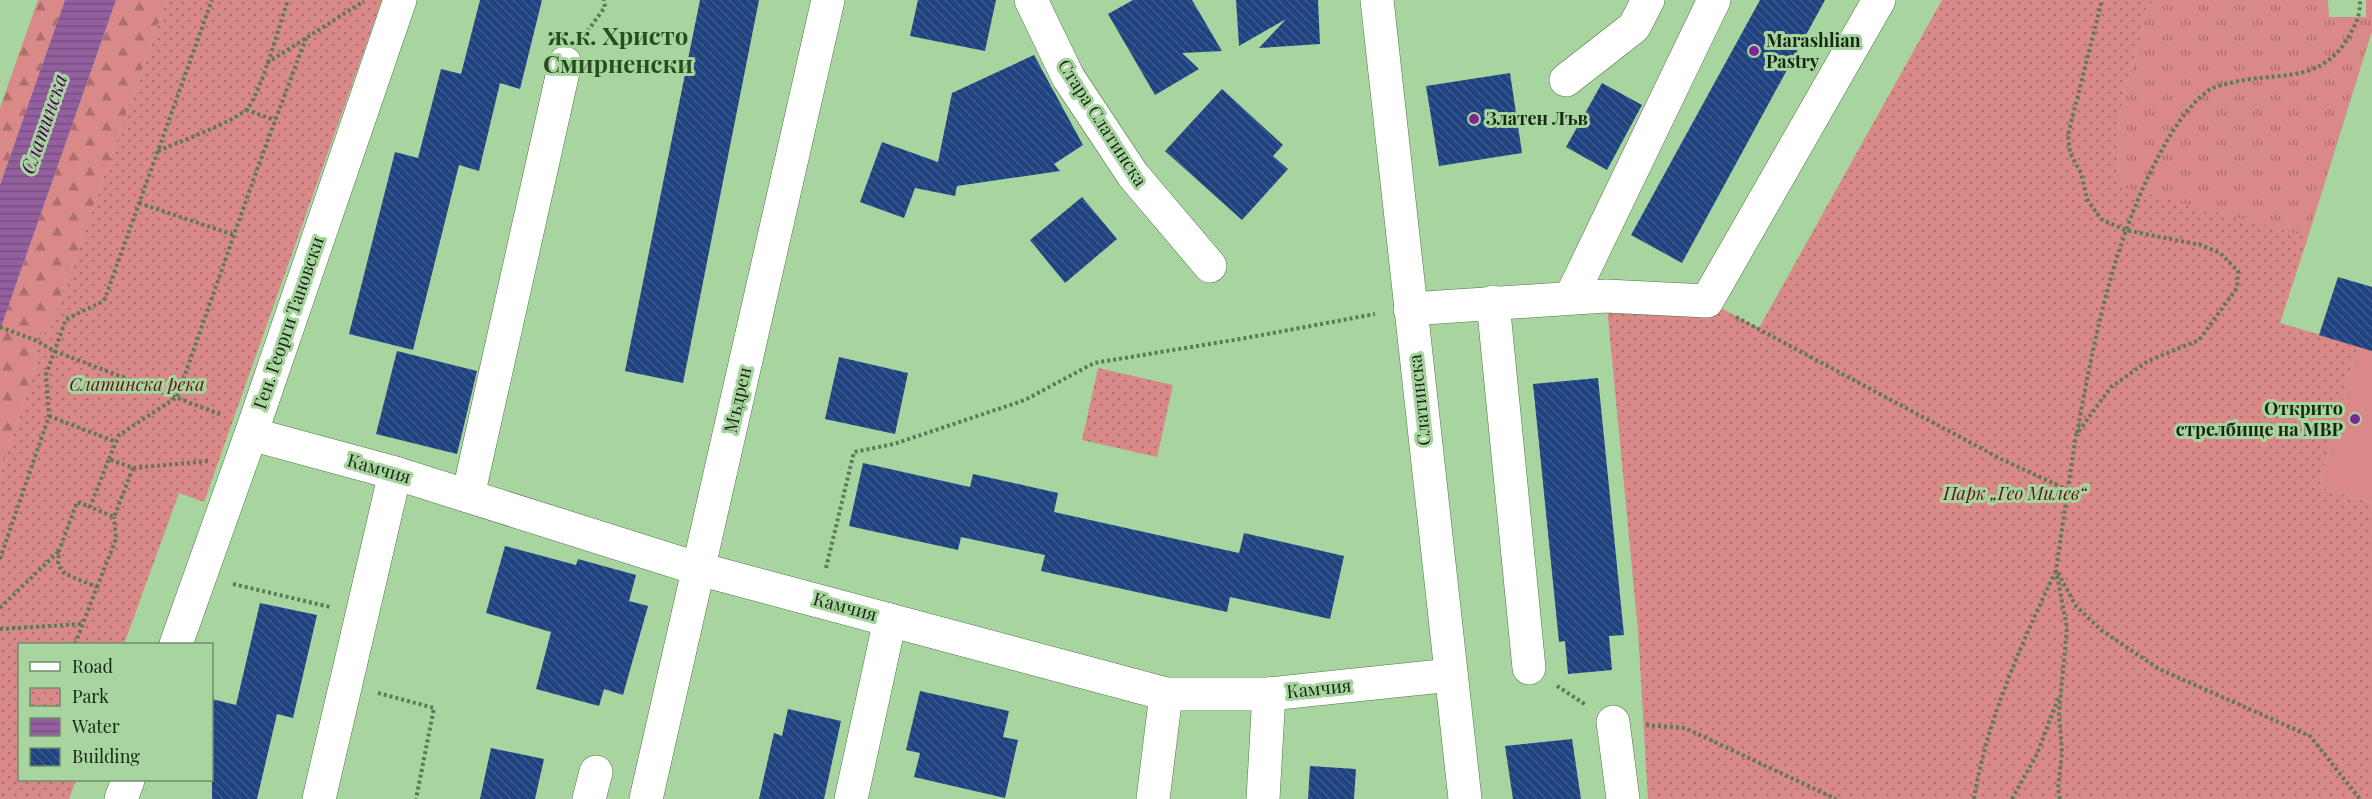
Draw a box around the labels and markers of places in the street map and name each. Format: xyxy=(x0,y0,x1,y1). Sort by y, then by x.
place label: Marashlian Pastry xyxy=(1766,28,1861,73)
marker: Marashlian Pastry xyxy=(1747,44,1761,58)
place label: Златен Лъв xyxy=(1486,106,1588,130)
marker: Златен Лъв xyxy=(1467,112,1481,126)
place label: Открито стрелбище на МВР xyxy=(2176,396,2343,441)
marker: Открито стрелбище на МВР xyxy=(2348,412,2362,426)

